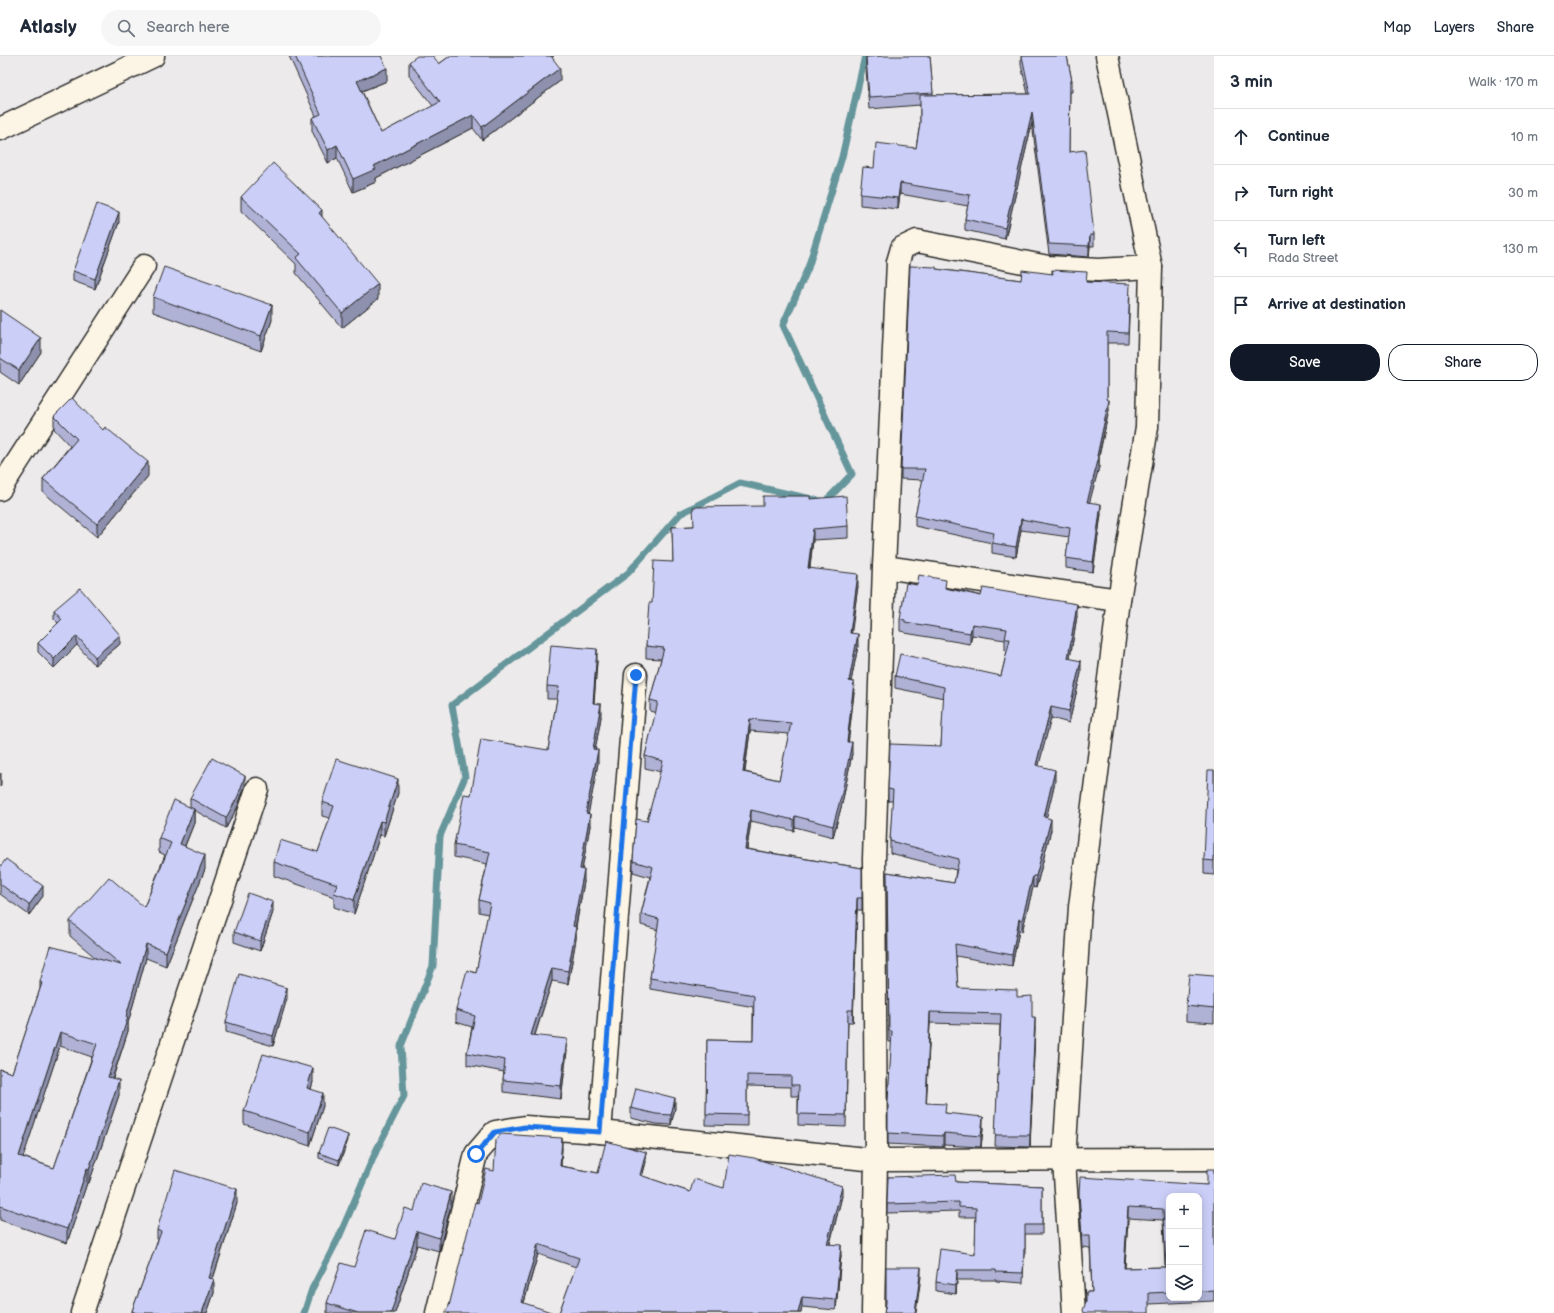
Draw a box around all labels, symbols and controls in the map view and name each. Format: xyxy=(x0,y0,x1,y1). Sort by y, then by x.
search box xyxy=(101,10,381,46)
text: Atlasly xyxy=(20,16,77,39)
icon: search xyxy=(115,17,137,39)
text: Search here xyxy=(147,18,230,37)
text: Map xyxy=(1383,19,1411,36)
text: Layers xyxy=(1433,19,1475,36)
text: Share xyxy=(1497,19,1534,36)
text: 3 min xyxy=(1230,72,1273,92)
text: Walk · 170 m xyxy=(1468,74,1538,90)
icon: ahead xyxy=(1230,126,1252,148)
text: Continue xyxy=(1268,127,1330,146)
text: 10 m xyxy=(1511,129,1538,145)
icon: right xyxy=(1230,182,1252,204)
text: Turn right xyxy=(1268,183,1333,202)
text: 30 m xyxy=(1508,185,1538,201)
text: Turn left xyxy=(1268,231,1325,250)
icon: left xyxy=(1230,238,1252,260)
text: 130 m xyxy=(1503,241,1538,257)
text: Rada Street xyxy=(1268,250,1338,266)
icon: arrive xyxy=(1230,294,1252,316)
text: Arrive at destination xyxy=(1268,295,1406,314)
button: Save xyxy=(1230,344,1380,381)
button: Share xyxy=(1388,344,1538,381)
route end xyxy=(627,666,645,684)
route start xyxy=(467,1145,485,1163)
map controls xyxy=(1166,1193,1202,1301)
button: + xyxy=(1166,1193,1202,1229)
button: − xyxy=(1166,1229,1202,1265)
button: layers xyxy=(1166,1265,1202,1301)

